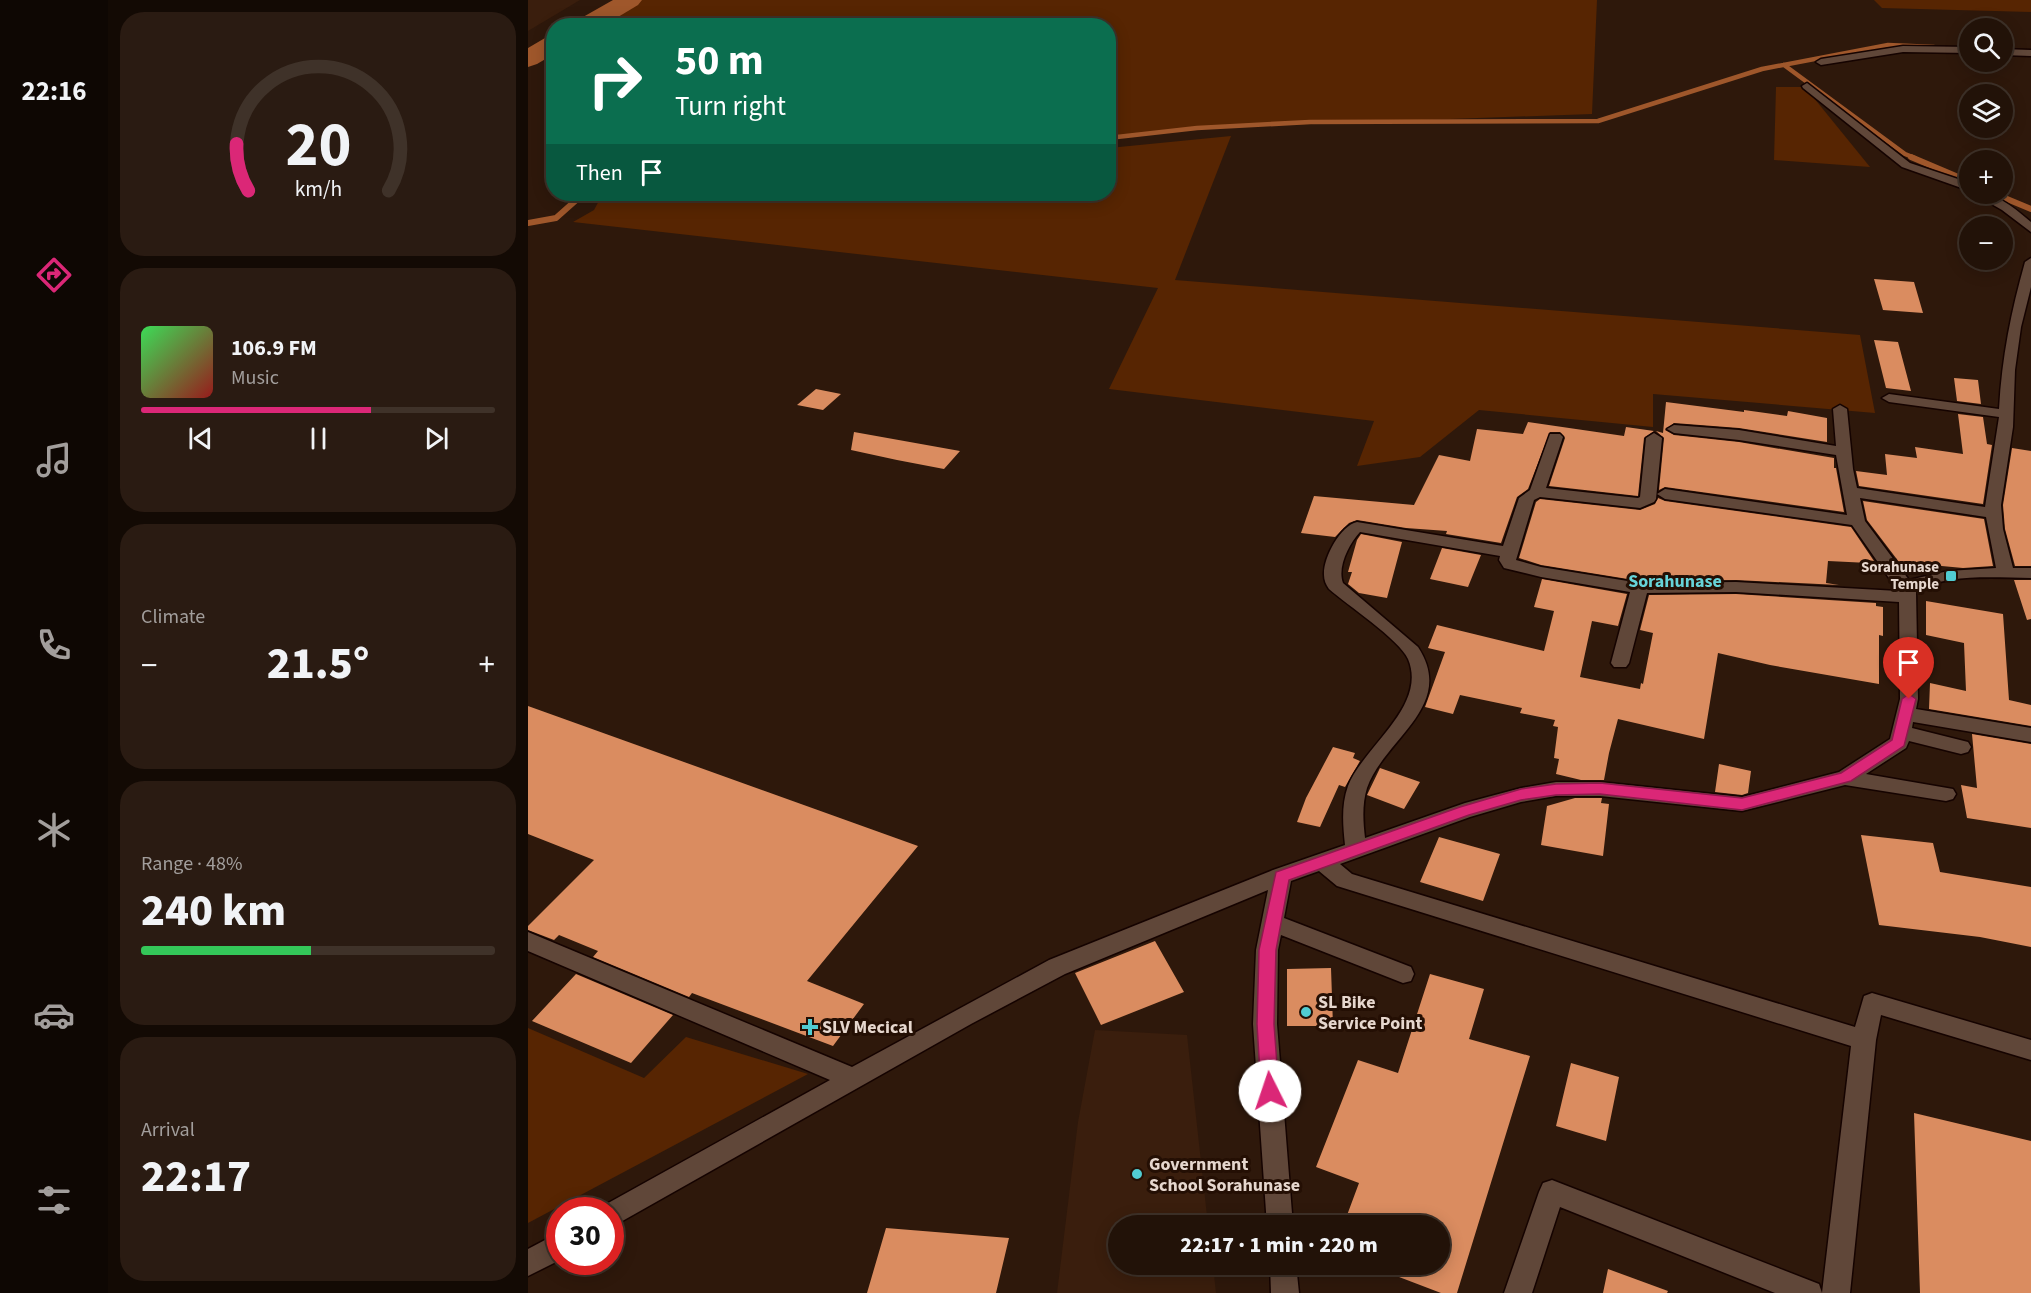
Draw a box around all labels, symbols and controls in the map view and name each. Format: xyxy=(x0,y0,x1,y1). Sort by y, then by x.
map controls xyxy=(1959,18,2013,270)
button: search xyxy=(1959,18,2013,72)
text: 50 m xyxy=(675,31,764,91)
icon: right xyxy=(576,42,654,120)
text: 22:16 xyxy=(21,72,87,111)
button: layers xyxy=(1959,84,2013,138)
text: Turn right xyxy=(675,87,786,126)
text: 20 xyxy=(285,101,351,190)
button: + xyxy=(1959,150,2013,204)
icon: arrive xyxy=(635,156,668,189)
text: Then xyxy=(576,157,623,189)
text: km/h xyxy=(294,174,342,205)
button: − xyxy=(1959,216,2013,270)
icon: directions xyxy=(33,254,75,296)
text: 106.9 FM xyxy=(231,332,317,364)
text: Music xyxy=(231,364,279,392)
icon: previous xyxy=(184,422,217,455)
icon: pause xyxy=(302,422,335,455)
icon: next xyxy=(420,422,453,455)
icon: music xyxy=(33,439,75,481)
place label: Sorahunase Temple xyxy=(1861,557,1939,595)
district label: Sorahunase xyxy=(1628,569,1722,594)
marker: Sorahunase Temple xyxy=(1944,569,1958,583)
text: Climate xyxy=(141,603,205,631)
icon: phone xyxy=(33,624,75,666)
text: 21.5° xyxy=(267,632,369,696)
pin xyxy=(1883,637,1934,699)
text: − xyxy=(141,642,157,689)
text: + xyxy=(479,642,495,689)
icon: arrive xyxy=(1892,646,1925,679)
icon: climate xyxy=(33,809,75,851)
text: Range · 48% xyxy=(141,850,242,878)
text: 240 km xyxy=(141,879,286,943)
place label: SL Bike Service Point xyxy=(1318,990,1422,1036)
icon: car xyxy=(33,994,75,1036)
marker: SL Bike Service Point xyxy=(1299,1005,1313,1019)
place label: SLV Mecical xyxy=(822,1015,913,1040)
marker: SLV Mecical xyxy=(803,1020,817,1034)
position arrow xyxy=(1238,1059,1302,1123)
text: Arrival xyxy=(141,1116,195,1144)
text: 22:17 xyxy=(141,1145,251,1209)
place label: Government School Sorahunase xyxy=(1149,1152,1300,1198)
marker: Government School Sorahunase xyxy=(1130,1167,1144,1181)
icon: filters xyxy=(33,1179,75,1221)
speed limit sign: 30 xyxy=(546,1197,624,1275)
text: 22:17 · 1 min · 220 m xyxy=(1180,1229,1378,1261)

